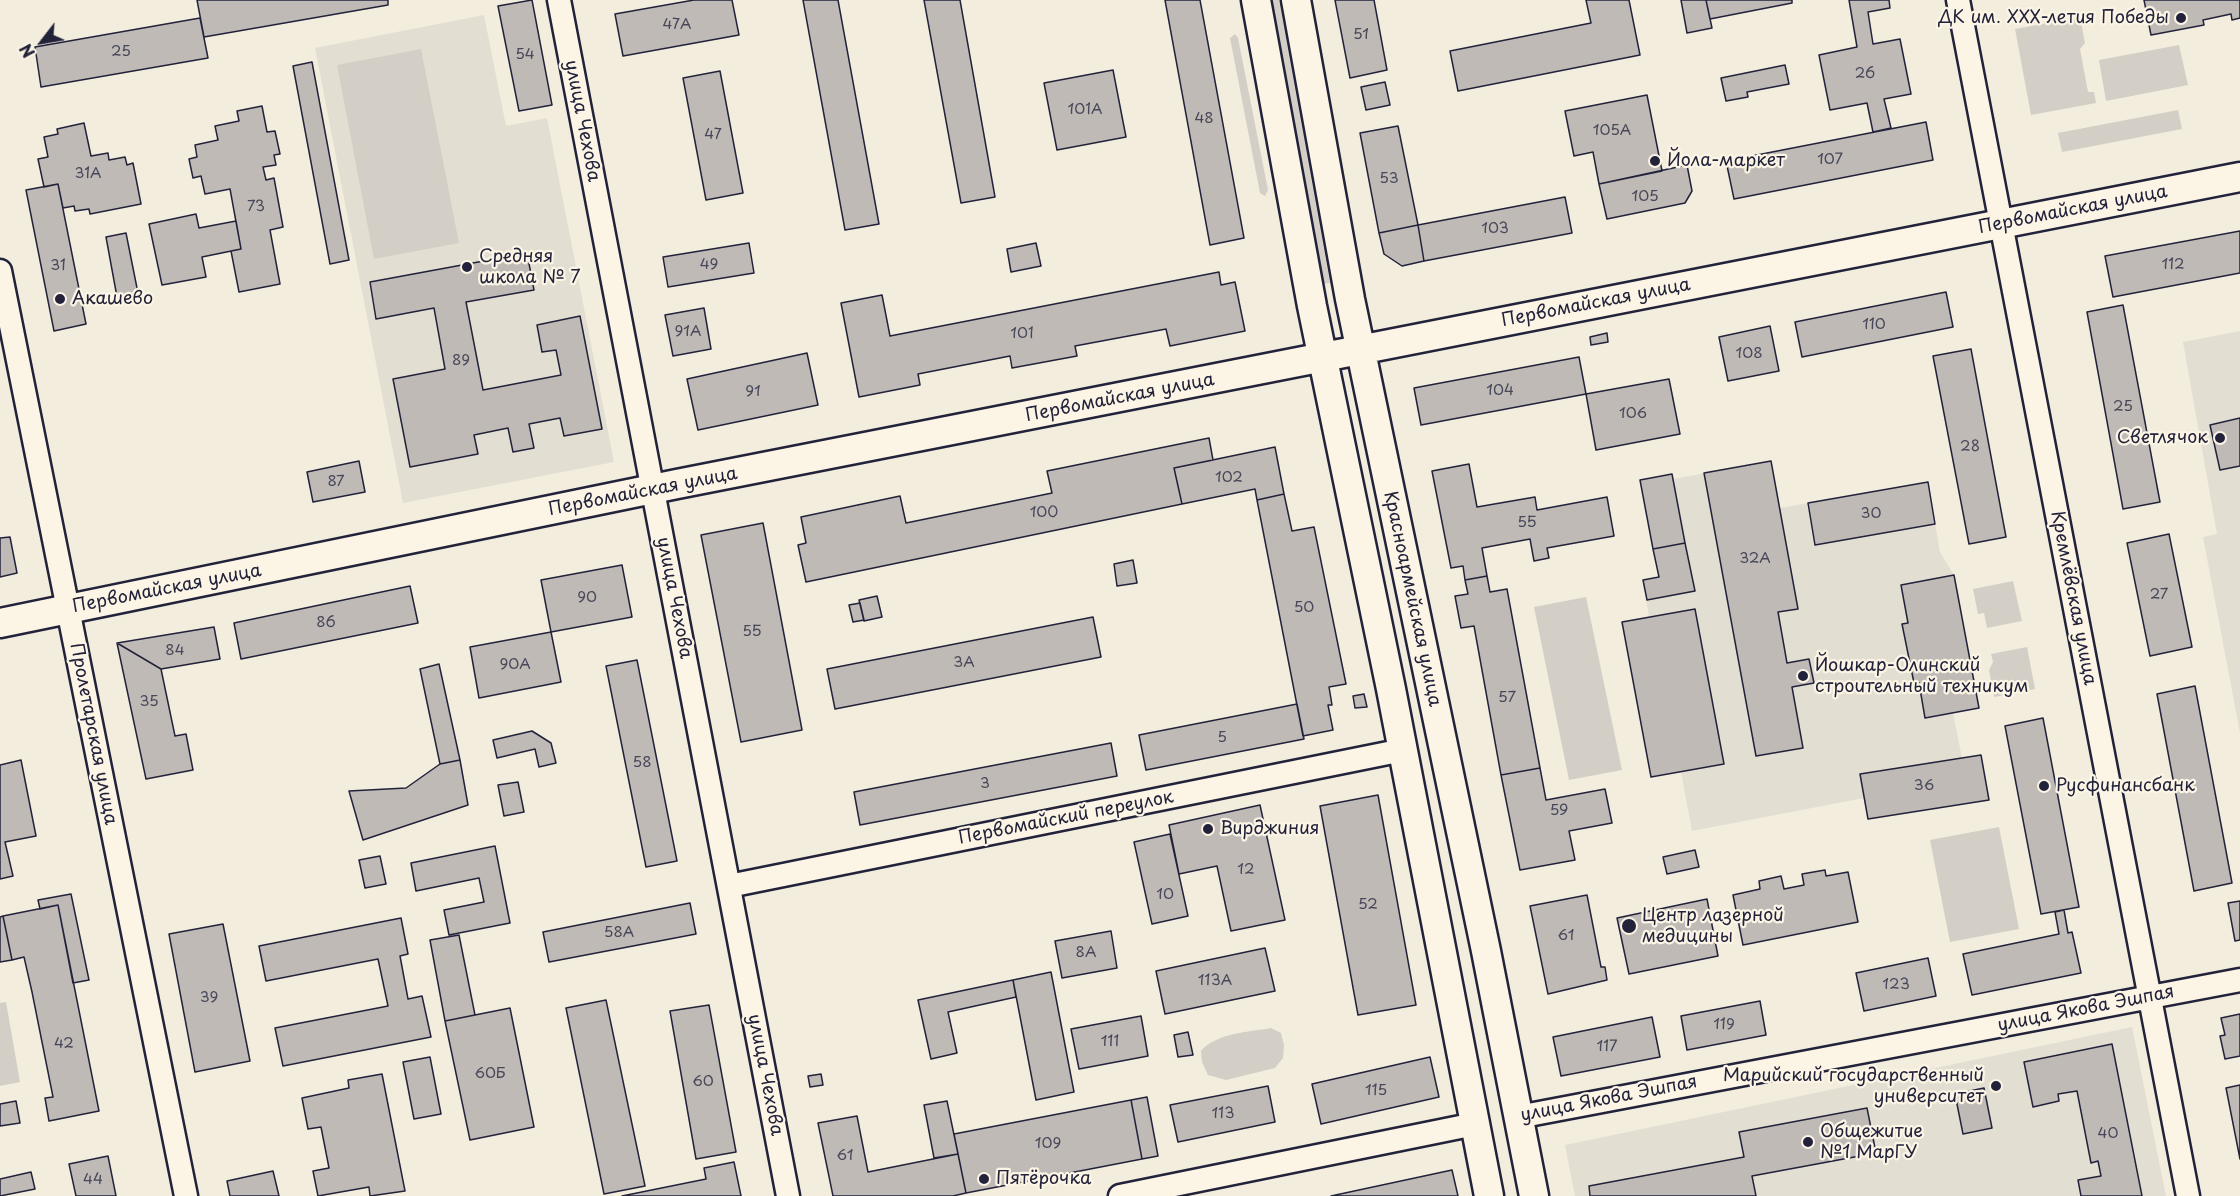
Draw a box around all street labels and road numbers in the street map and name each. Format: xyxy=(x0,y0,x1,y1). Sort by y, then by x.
street label: улица Чехова xyxy=(560,58,604,184)
street label: Первомайская улица xyxy=(1977,181,2169,239)
street label: Первомайская улица xyxy=(1500,274,1692,332)
street label: Первомайская улица xyxy=(1024,369,1216,427)
street label: Первомайская улица xyxy=(547,463,739,521)
street label: Красноармейская улица xyxy=(1379,489,1445,709)
street label: Кремлёвская улица xyxy=(2046,509,2100,687)
street label: улица Чехова xyxy=(652,535,696,661)
street label: Первомайская улица xyxy=(71,560,263,618)
street label: Пролетарская улица xyxy=(65,641,121,827)
street label: Первомайский переулок xyxy=(957,787,1175,849)
street label: улица Якова Эшпая xyxy=(1996,981,2176,1037)
street label: улица Чехова xyxy=(743,1012,787,1138)
street label: улица Якова Эшпая xyxy=(1519,1071,1699,1127)

